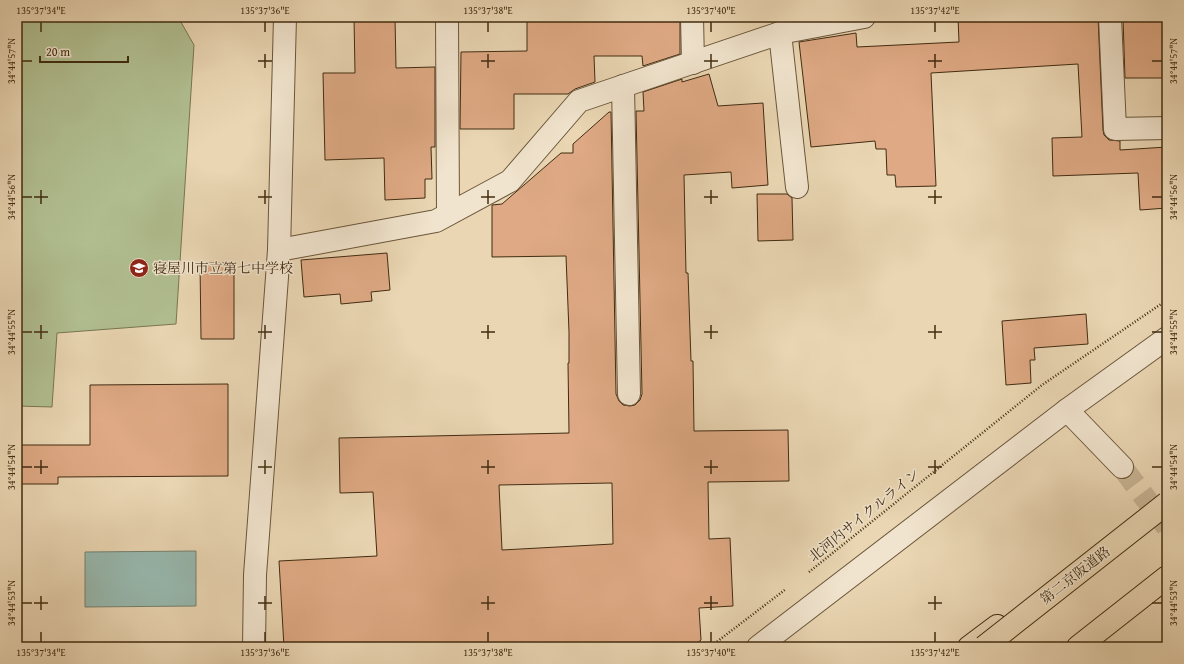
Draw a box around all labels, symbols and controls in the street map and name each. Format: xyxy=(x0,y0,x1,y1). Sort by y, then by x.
text: 135°37'34"E xyxy=(16,3,66,18)
text: 135°37'36"E xyxy=(240,3,290,18)
text: 135°37'38"E xyxy=(463,3,513,18)
text: 135°37'40"E xyxy=(686,3,736,18)
text: 135°37'42"E xyxy=(910,3,960,18)
text: 34°44'57"N xyxy=(4,38,19,84)
scale bar xyxy=(40,38,128,64)
text: 34°44'57"N xyxy=(1166,38,1181,84)
text: 20 m xyxy=(46,43,70,60)
text: 34°44'56"N xyxy=(4,174,19,220)
text: 34°44'56"N xyxy=(1166,174,1181,220)
school or university icon: 寝屋川市立第七中学校 xyxy=(128,257,150,279)
place label: 寝屋川市立第七中学校 xyxy=(153,258,293,278)
text: 34°44'55"N xyxy=(4,309,19,355)
text: 34°44'55"N xyxy=(1166,309,1181,355)
text: 34°44'54"N xyxy=(4,444,19,490)
text: 34°44'54"N xyxy=(1166,444,1181,490)
street label: 北河内サイクルライン xyxy=(804,464,924,566)
street label: 第二京阪道路 xyxy=(1036,541,1114,609)
text: 34°44'53"N xyxy=(4,580,19,626)
text: 34°44'53"N xyxy=(1166,580,1181,626)
text: 135°37'34"E xyxy=(16,645,66,660)
text: 135°37'36"E xyxy=(240,645,290,660)
text: 135°37'38"E xyxy=(463,645,513,660)
text: 135°37'40"E xyxy=(686,645,736,660)
text: 135°37'42"E xyxy=(910,645,960,660)

